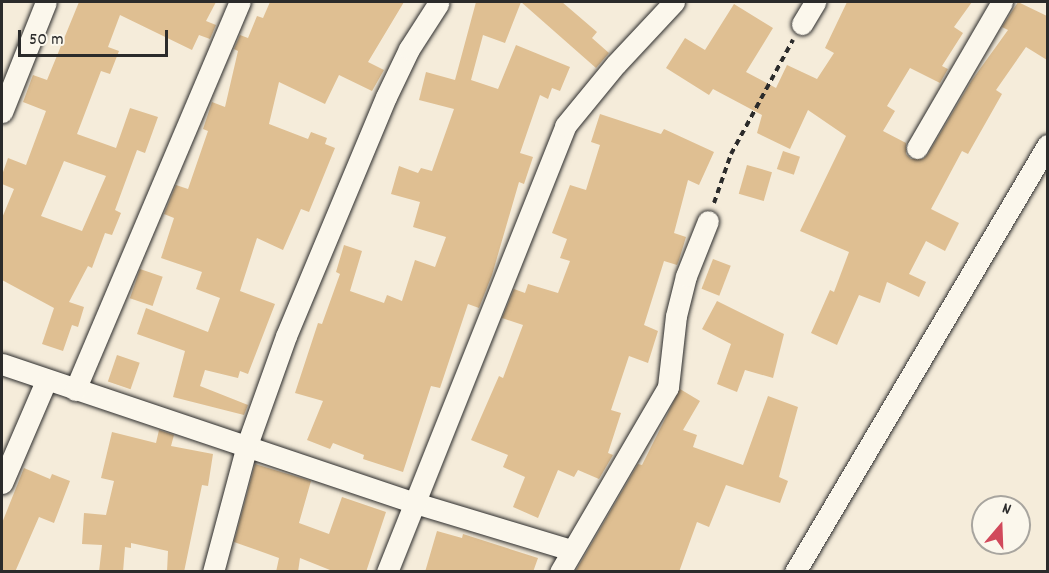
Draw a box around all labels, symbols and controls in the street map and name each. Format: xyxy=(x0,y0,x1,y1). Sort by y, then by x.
scale bar xyxy=(21,18,171,56)
text: 50 m xyxy=(29,28,64,53)
north arrow xyxy=(971,495,1031,555)
text: N xyxy=(999,497,1014,522)

